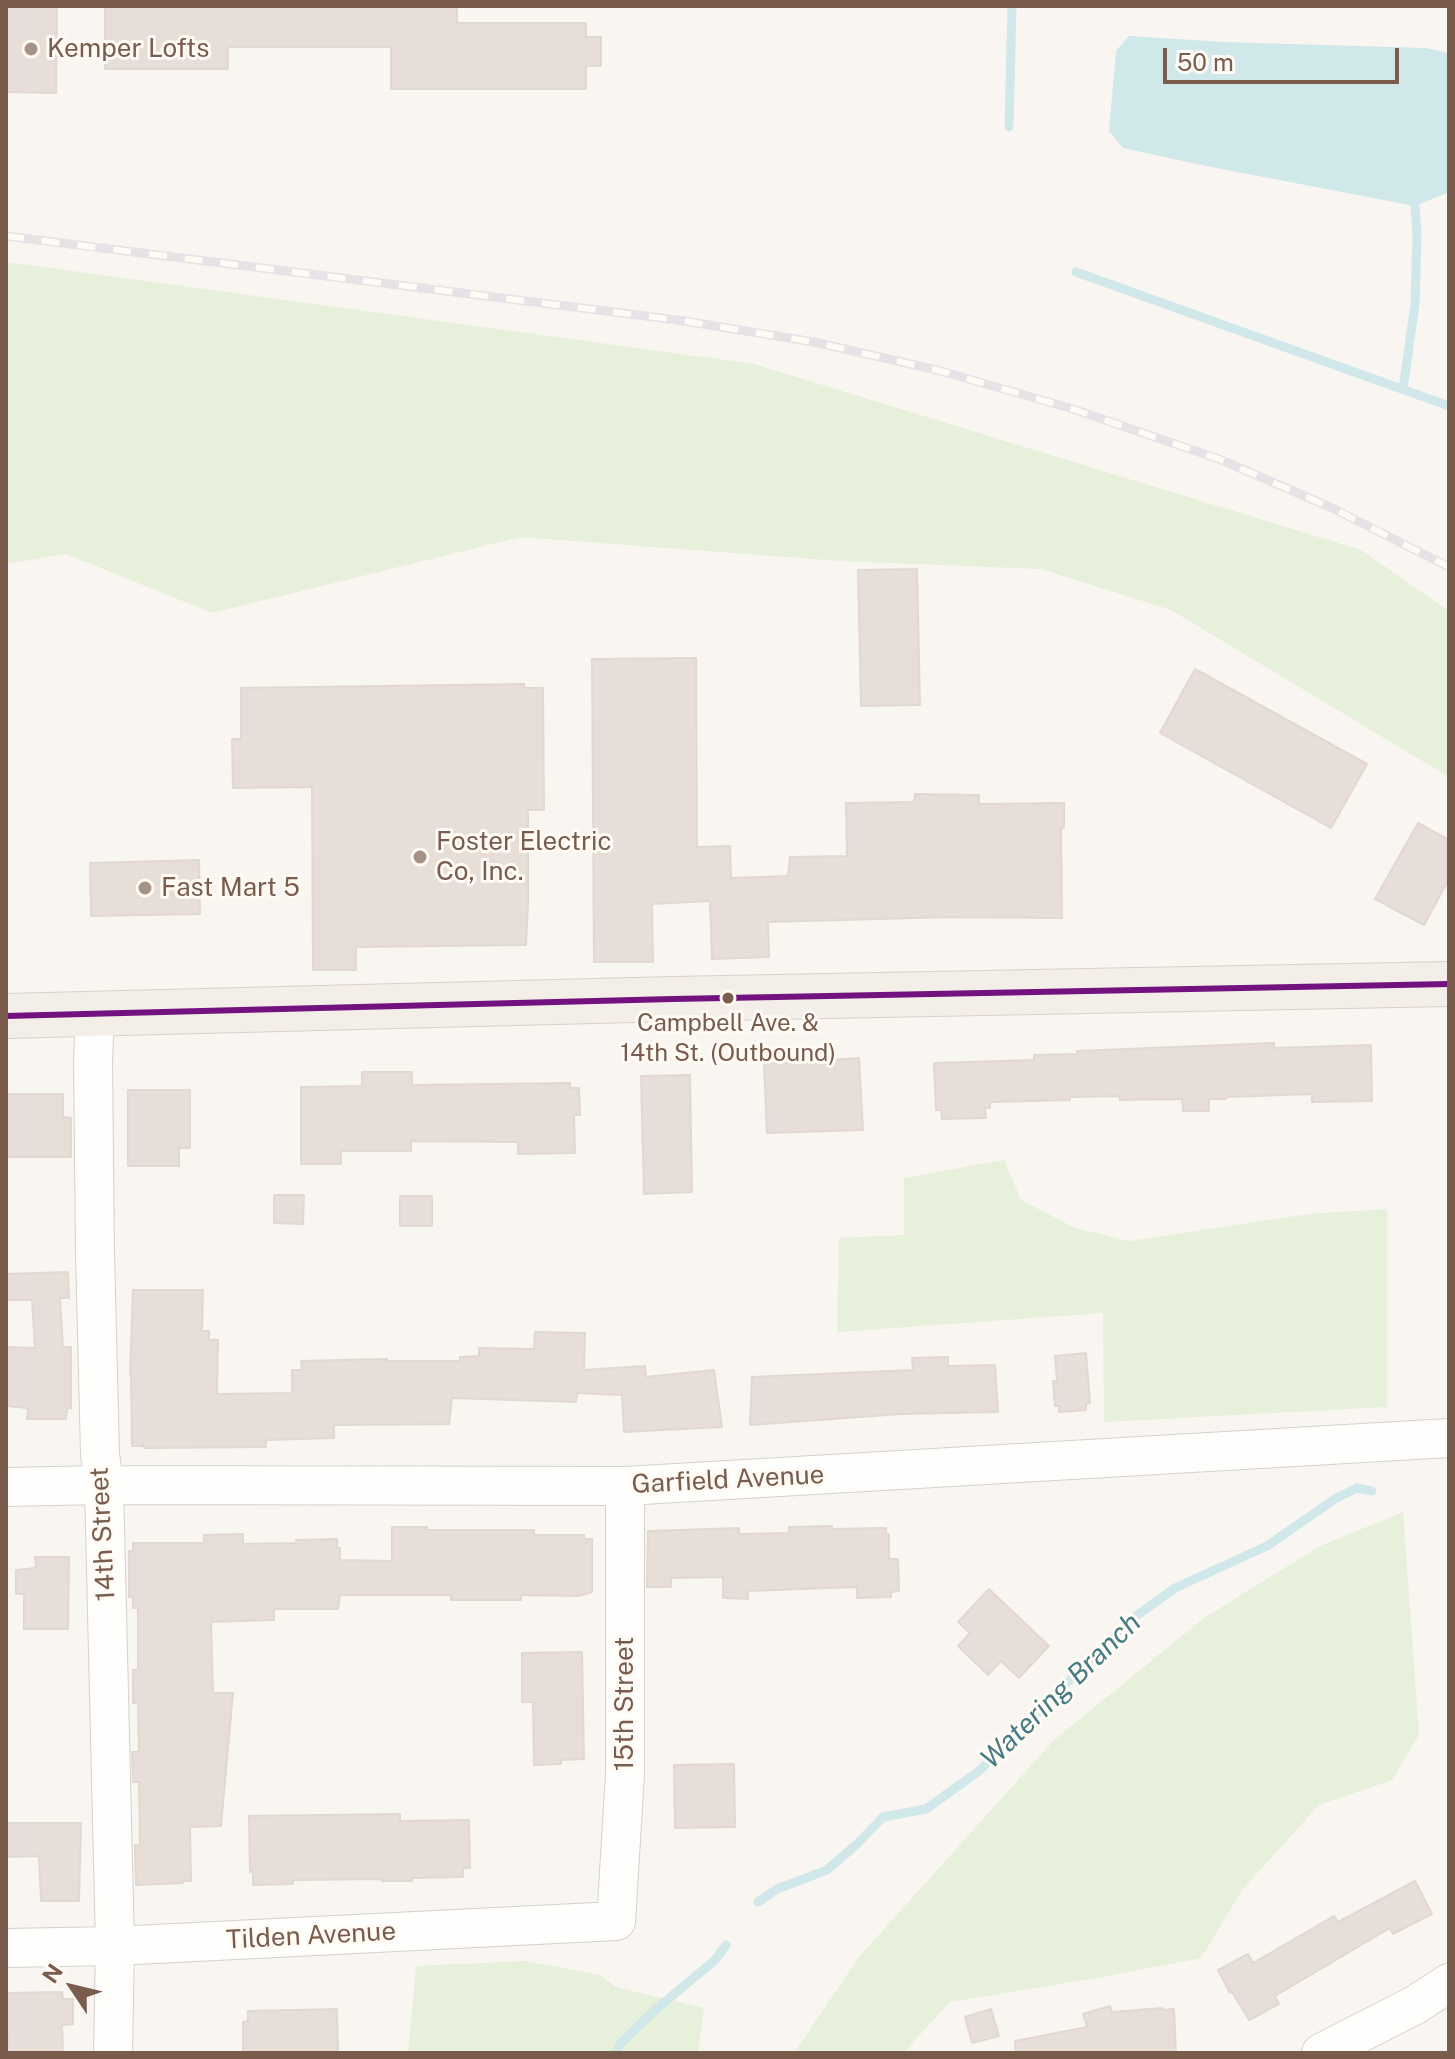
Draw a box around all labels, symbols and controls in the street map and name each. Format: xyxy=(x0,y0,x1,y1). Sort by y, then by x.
scale bar xyxy=(1167,32,1403,82)
place label: Kemper Lofts xyxy=(47,33,209,65)
marker: Kemper Lofts xyxy=(22,40,40,58)
text: 50 m xyxy=(1177,48,1234,76)
place label: Foster Electric Co, Inc. xyxy=(436,826,612,888)
marker: Foster Electric Co, Inc. xyxy=(411,848,429,866)
place label: Fast Mart 5 xyxy=(161,872,300,904)
marker: Fast Mart 5 xyxy=(136,879,154,897)
marker: Campbell Ave. & 14th St. (Outbound) xyxy=(720,990,736,1006)
place label: Campbell Ave. & 14th St. (Outbound) xyxy=(620,1010,836,1066)
street label: Garfield Avenue xyxy=(631,1459,825,1501)
street label: 14th Street xyxy=(84,1466,122,1602)
water label: Watering Branch xyxy=(974,1606,1148,1776)
street label: 15th Street xyxy=(609,1637,641,1771)
street label: Tilden Avenue xyxy=(225,1916,397,1956)
north arrow xyxy=(32,1947,112,2027)
text: N xyxy=(37,1959,68,1988)

